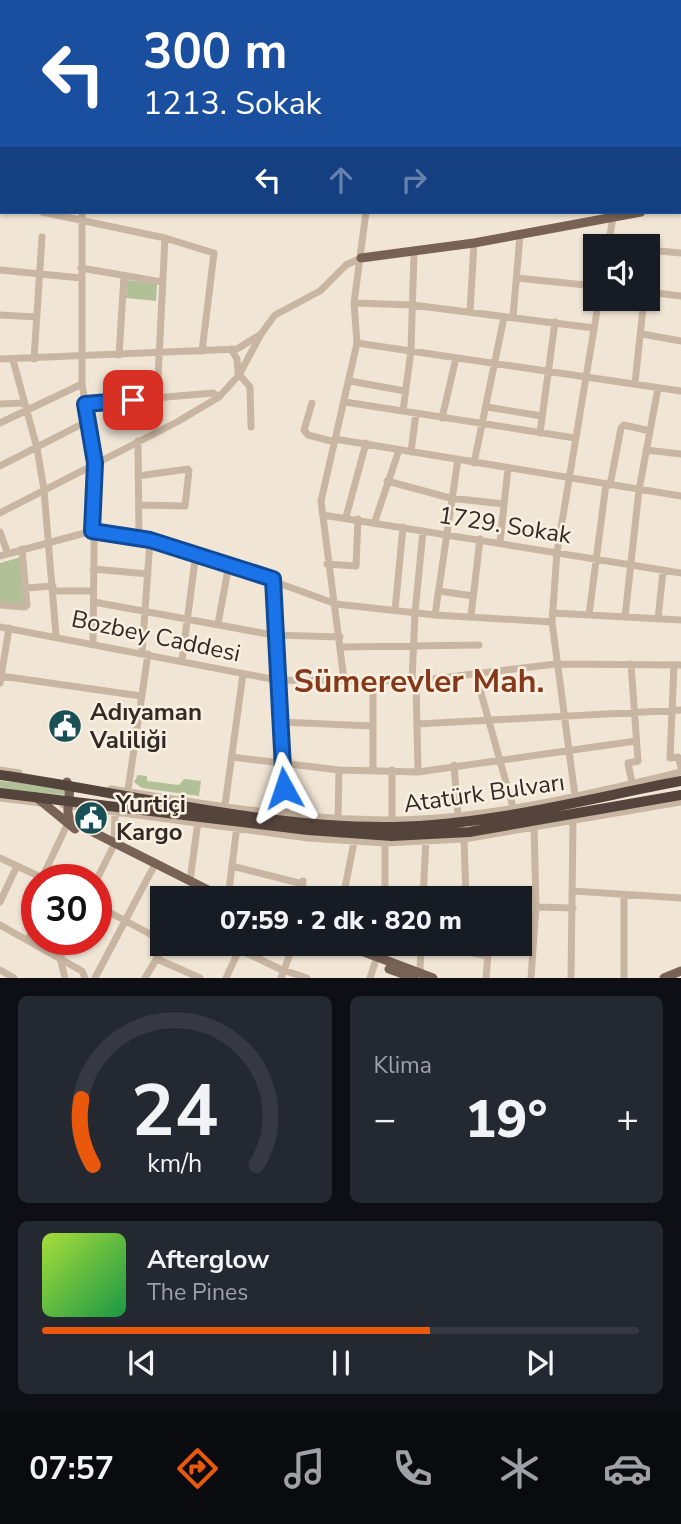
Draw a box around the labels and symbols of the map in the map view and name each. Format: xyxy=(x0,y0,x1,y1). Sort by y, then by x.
pin xyxy=(103,370,163,430)
street label: 1729. Sokak xyxy=(436,499,575,551)
street label: Bozbey Caddesi xyxy=(69,602,243,670)
district label: Sümerevler Mah. xyxy=(294,660,544,703)
place label: Adıyaman Valiliği xyxy=(89,696,202,756)
public building icon: Adıyaman Valiliği xyxy=(46,707,84,745)
position arrow xyxy=(247,751,321,825)
street label: Atatürk Bulvarı xyxy=(401,766,567,820)
place label: Yurtiçi Kargo xyxy=(115,788,186,848)
public building icon: Yurtiçi Kargo xyxy=(72,799,110,837)
speed limit sign: 30 xyxy=(21,864,112,955)

